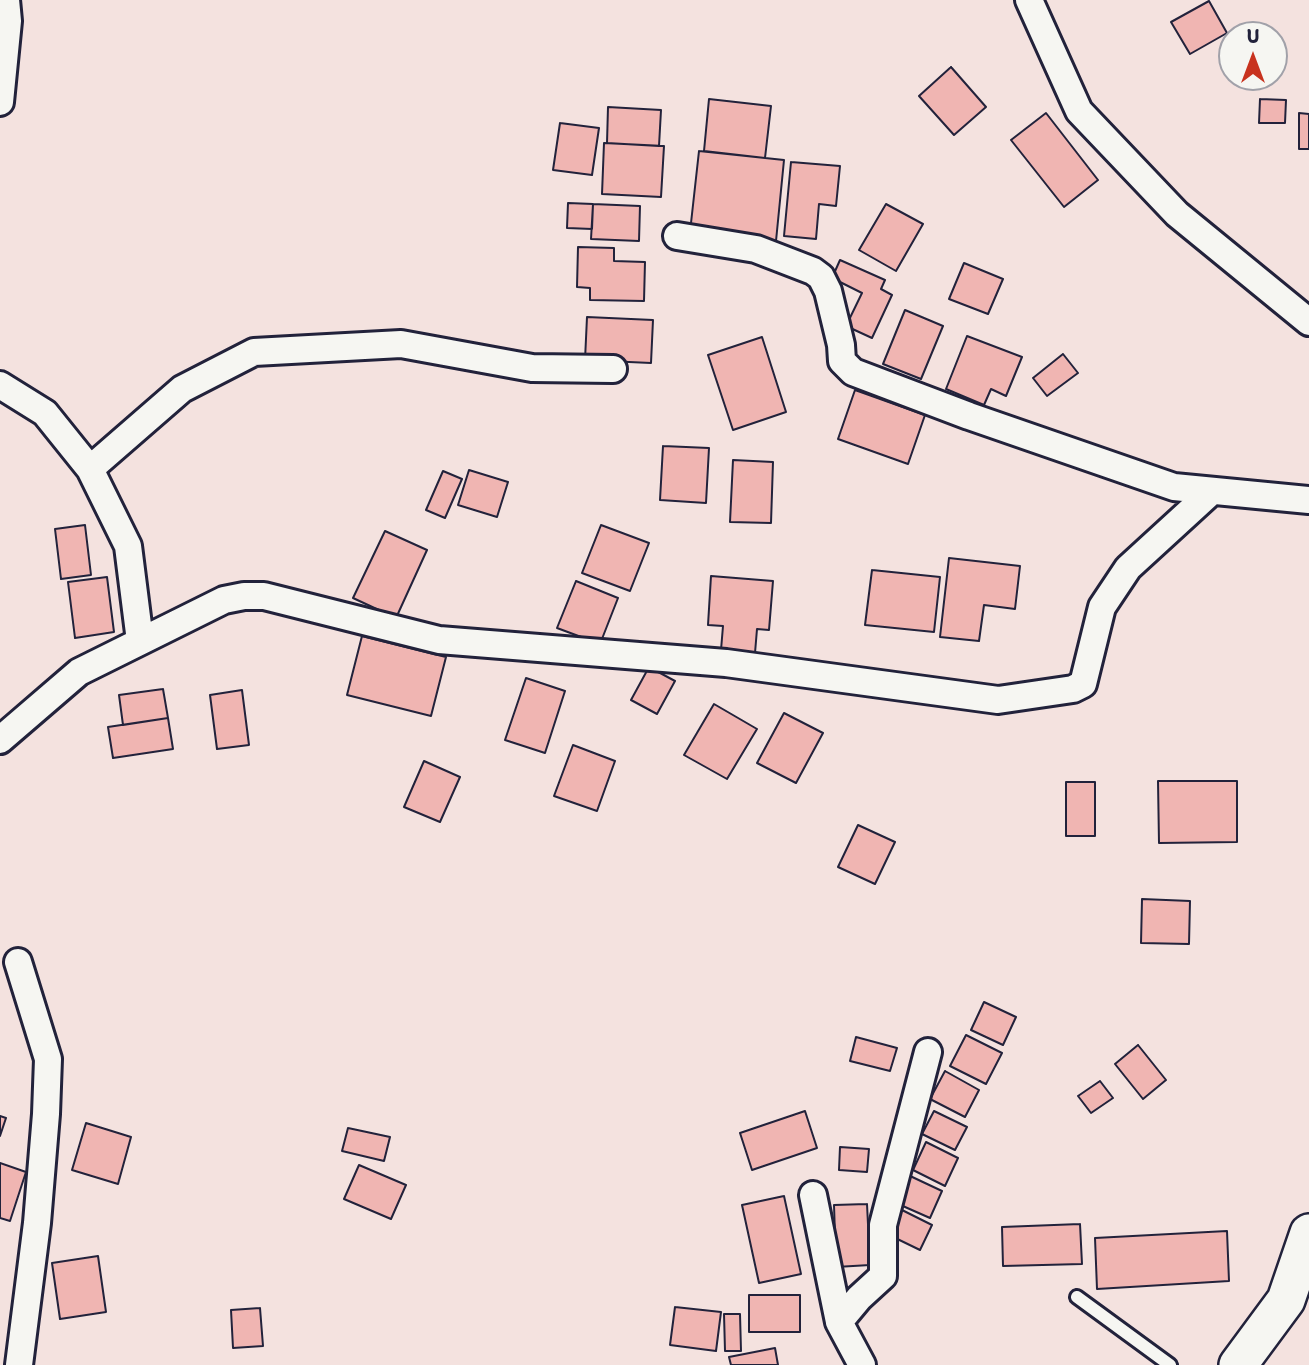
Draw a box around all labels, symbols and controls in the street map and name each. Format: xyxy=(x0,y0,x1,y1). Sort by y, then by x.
north arrow xyxy=(1218,21,1288,91)
text: U xyxy=(1247,24,1260,49)

